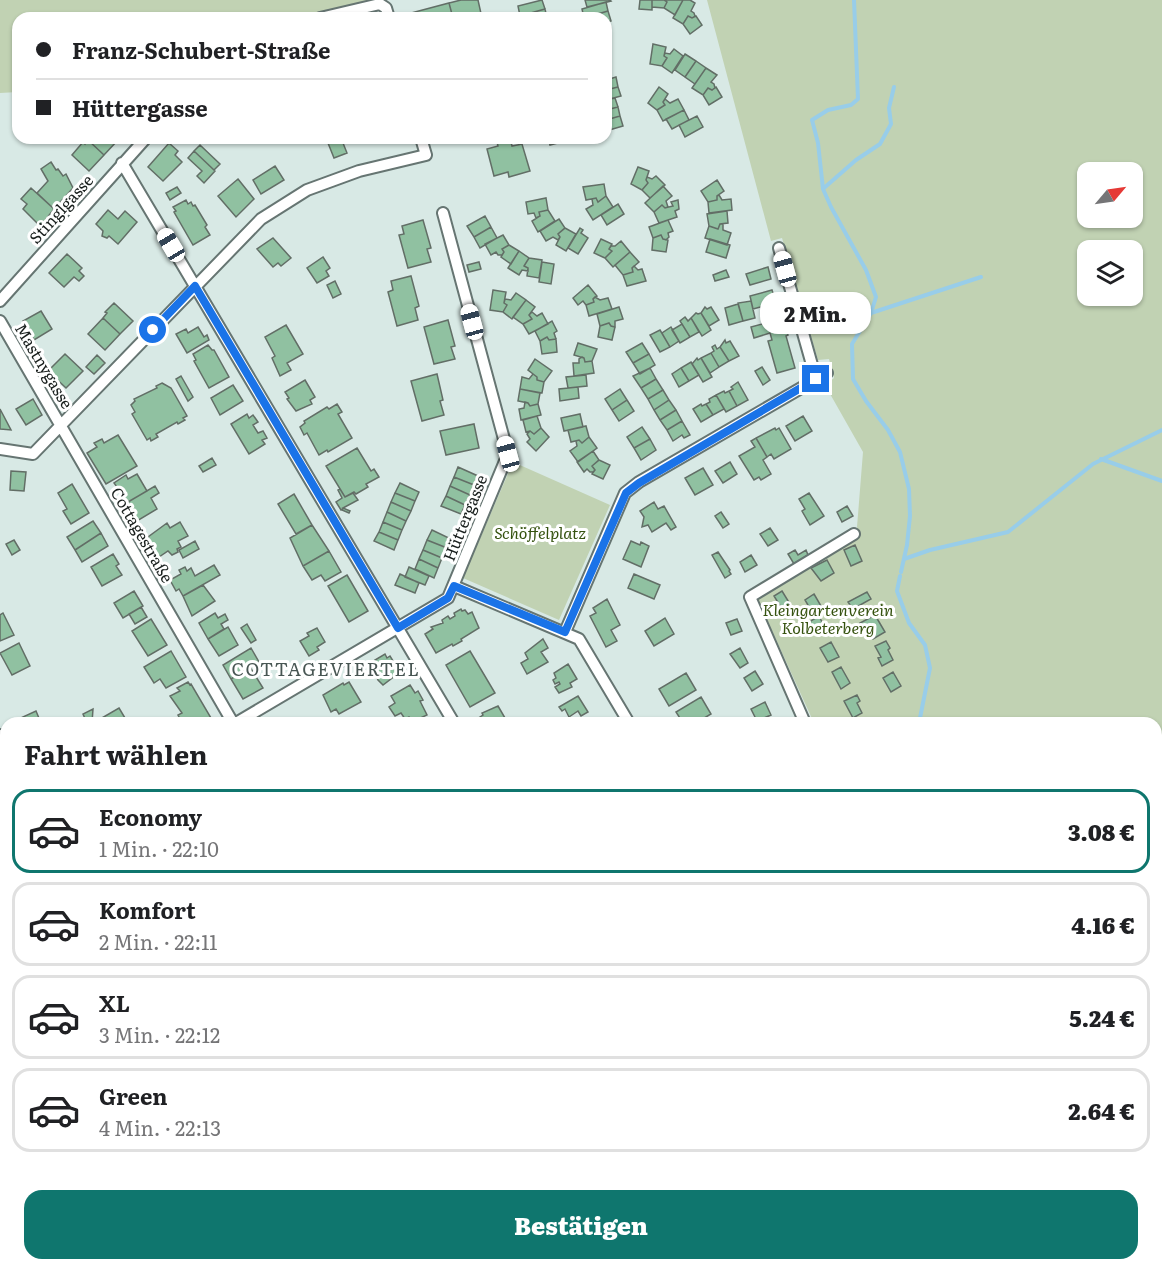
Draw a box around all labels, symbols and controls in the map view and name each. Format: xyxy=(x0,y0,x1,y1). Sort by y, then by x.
text: Franz-Schubert-Straße xyxy=(72,33,330,66)
text: Hüttergasse xyxy=(72,91,208,124)
north arrow xyxy=(1077,162,1143,228)
map controls xyxy=(1077,162,1143,306)
street label: Stinglgasse xyxy=(23,168,98,248)
car xyxy=(154,225,188,265)
button: layers xyxy=(1077,240,1143,306)
car xyxy=(772,249,798,289)
callout: 2 Min. xyxy=(760,292,872,334)
text: 2 Min. xyxy=(784,298,847,328)
car xyxy=(459,302,485,342)
route start xyxy=(139,316,166,343)
street label: Mastnygasse xyxy=(10,318,80,413)
route end xyxy=(802,365,829,392)
car xyxy=(495,434,521,474)
street label: Hüttergasse xyxy=(436,471,492,564)
street label: Cottagestraße xyxy=(106,482,180,587)
park label: Schöffelplatz xyxy=(494,520,586,544)
park label: Kleingartenverein Kolbeterberg xyxy=(762,597,894,639)
district label: COTTAGEVIERTEL xyxy=(232,655,420,682)
text: Fahrt wählen xyxy=(24,733,208,773)
text: Economy xyxy=(99,800,202,833)
icon: car xyxy=(27,804,81,858)
text: 3.08 € xyxy=(1068,815,1135,848)
text: 1 Min. · 22:10 xyxy=(99,833,219,863)
text: Komfort xyxy=(99,893,196,926)
icon: car xyxy=(27,897,81,951)
text: 4.16 € xyxy=(1071,908,1135,941)
text: 2 Min. · 22:11 xyxy=(99,926,217,956)
text: XL xyxy=(99,986,130,1019)
icon: car xyxy=(27,990,81,1044)
text: 5.24 € xyxy=(1069,1001,1135,1034)
text: 3 Min. · 22:12 xyxy=(99,1019,220,1049)
text: Green xyxy=(99,1079,168,1112)
icon: car xyxy=(27,1083,81,1137)
text: 2.64 € xyxy=(1068,1094,1135,1127)
text: 4 Min. · 22:13 xyxy=(99,1112,221,1142)
button: Bestätigen xyxy=(24,1190,1138,1259)

